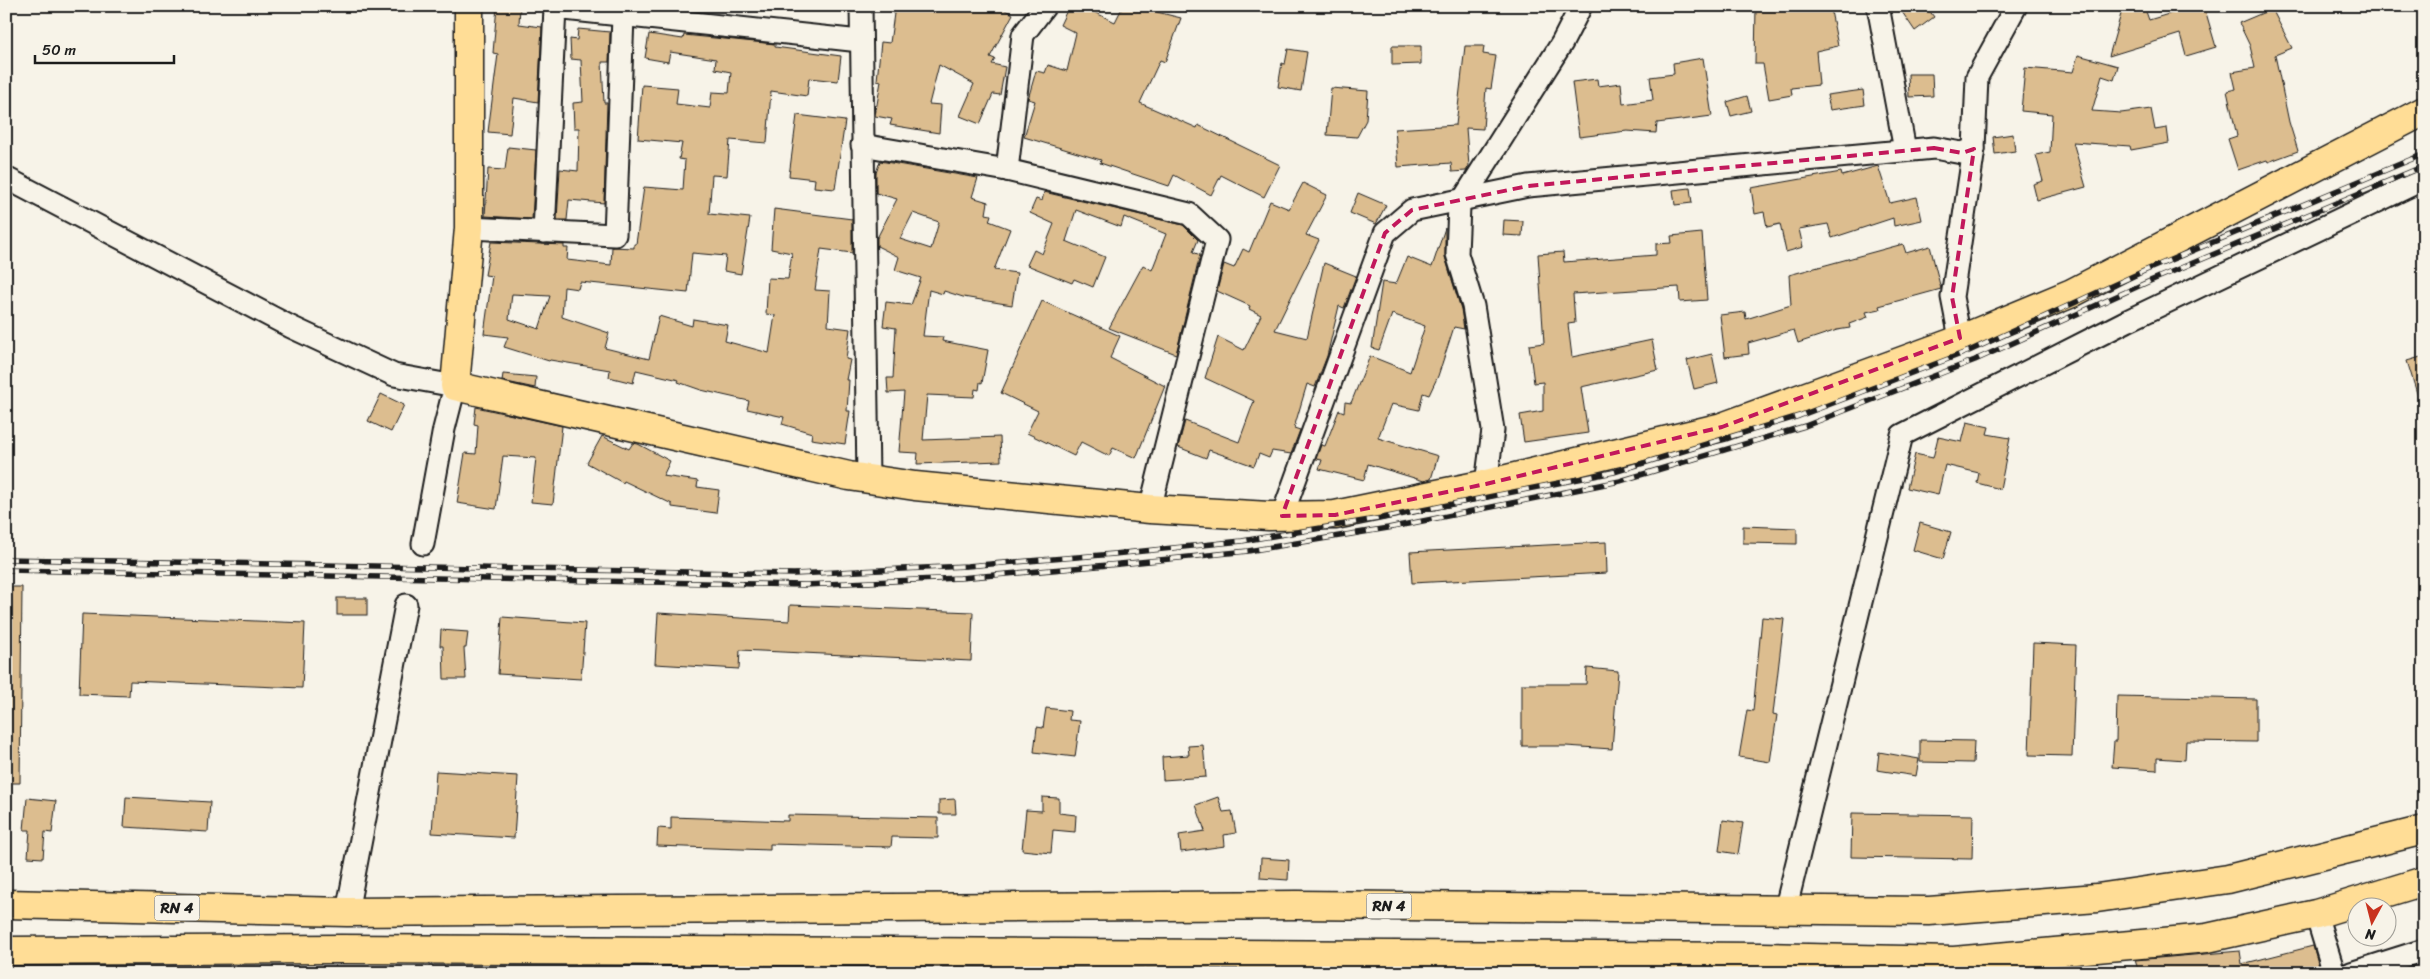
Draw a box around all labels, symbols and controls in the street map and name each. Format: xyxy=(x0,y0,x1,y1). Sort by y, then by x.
scale bar xyxy=(35,32,174,64)
text: 50 m xyxy=(42,37,77,63)
road number: RN 4 xyxy=(1366,894,1412,918)
road number: RN 4 xyxy=(154,896,200,920)
north arrow xyxy=(2348,896,2398,946)
text: N xyxy=(2364,921,2378,948)

